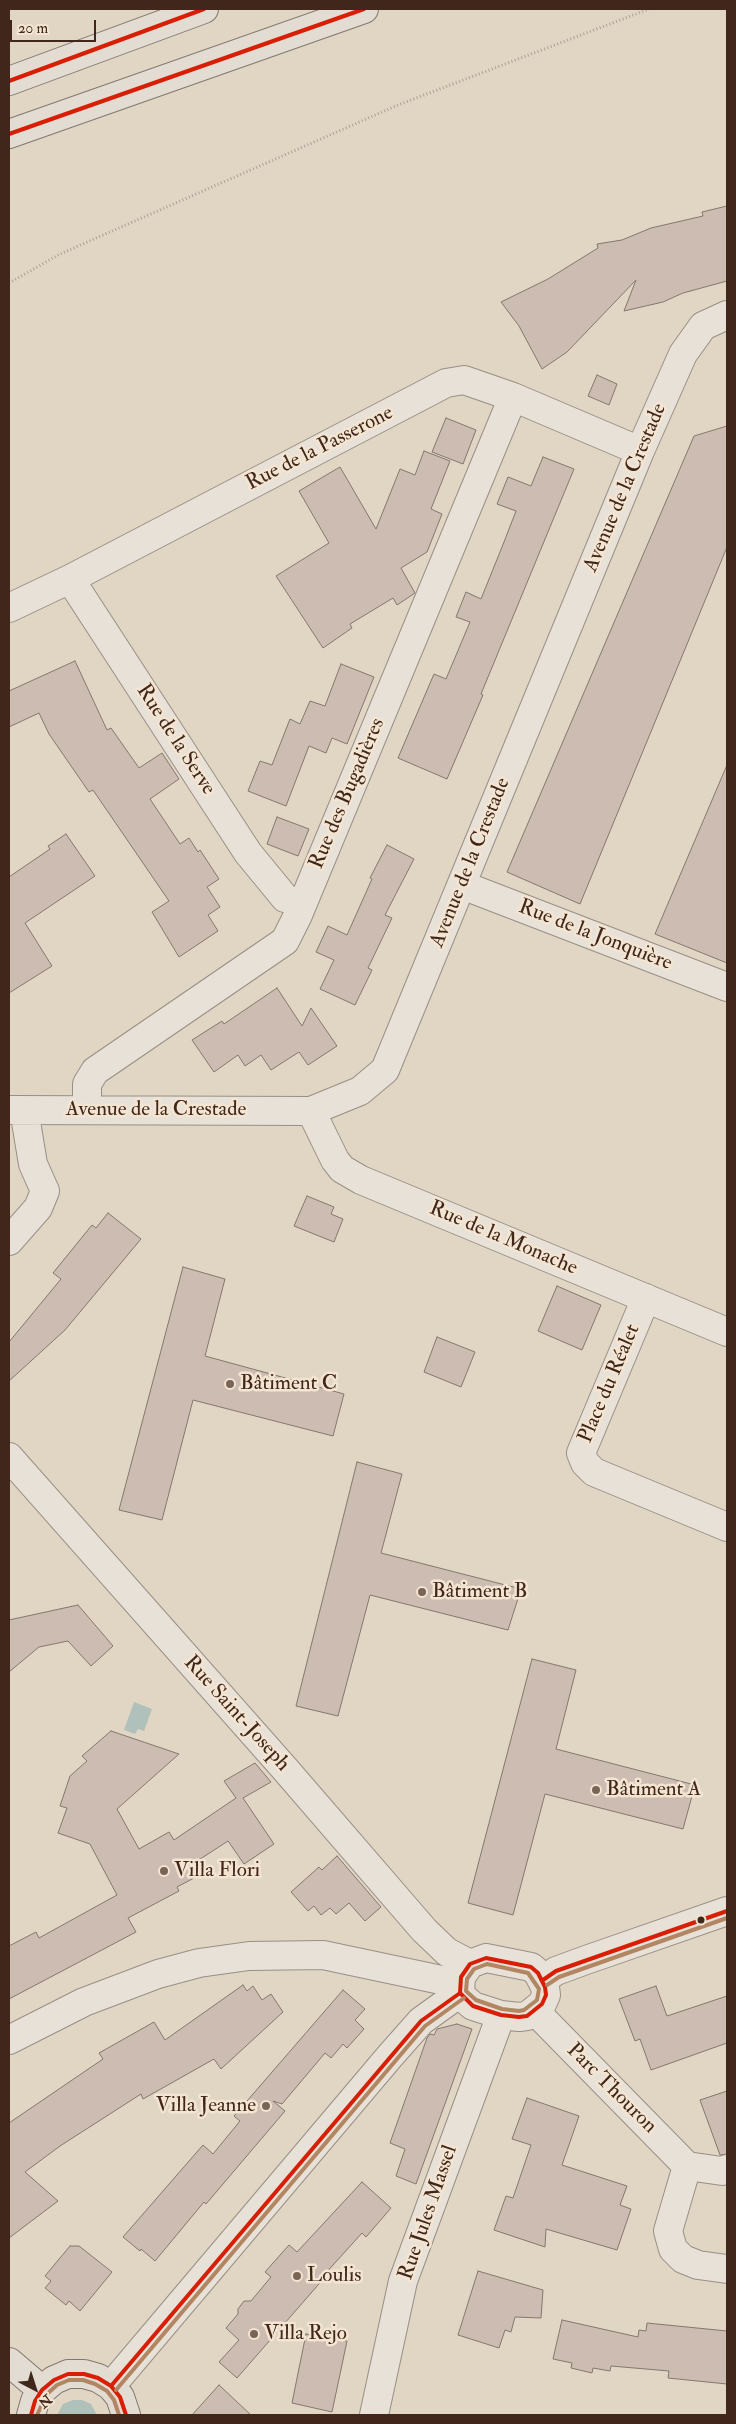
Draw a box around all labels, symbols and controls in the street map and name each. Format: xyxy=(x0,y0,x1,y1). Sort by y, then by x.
scale bar xyxy=(12,10,99,42)
text: 20 m xyxy=(18,19,48,38)
street label: Avenue de la Crestade xyxy=(579,400,673,576)
street label: Rue de la Passerone xyxy=(242,401,398,497)
street label: Rue de la Serve xyxy=(130,680,220,800)
street label: Rue des Bugadières xyxy=(305,715,391,873)
street label: Avenue de la Crestade xyxy=(425,775,517,951)
street label: Rue de la Jonquière xyxy=(515,895,675,977)
street label: Avenue de la Crestade xyxy=(66,1097,246,1123)
street label: Rue de la Monache xyxy=(425,1196,581,1282)
street label: Place du Réalet xyxy=(574,1321,646,1447)
place label: Bâtiment C xyxy=(240,1371,337,1397)
marker: Bâtiment C xyxy=(224,1378,236,1390)
place label: Bâtiment B xyxy=(432,1579,527,1605)
marker: Bâtiment B xyxy=(416,1586,428,1598)
street label: Rue Saint-Joseph xyxy=(177,1651,295,1777)
place label: Bâtiment A xyxy=(606,1777,701,1803)
marker: Bâtiment A xyxy=(590,1784,602,1796)
place label: Villa Flori xyxy=(174,1858,260,1884)
marker: Villa Flori xyxy=(158,1865,170,1877)
unlabelled marker xyxy=(696,1915,706,1925)
street label: Parc Thouron xyxy=(561,2039,661,2139)
place label: Villa Jeanne xyxy=(156,2093,256,2119)
marker: Villa Jeanne xyxy=(260,2100,272,2112)
street label: Rue Jules Massel xyxy=(394,2142,464,2284)
place label: Loulis xyxy=(307,2263,361,2289)
marker: Loulis xyxy=(291,2270,303,2282)
place label: Villa Rejo xyxy=(264,2321,347,2347)
marker: Villa Rejo xyxy=(248,2328,260,2340)
north arrow xyxy=(10,2364,60,2414)
text: N xyxy=(35,2390,55,2411)

